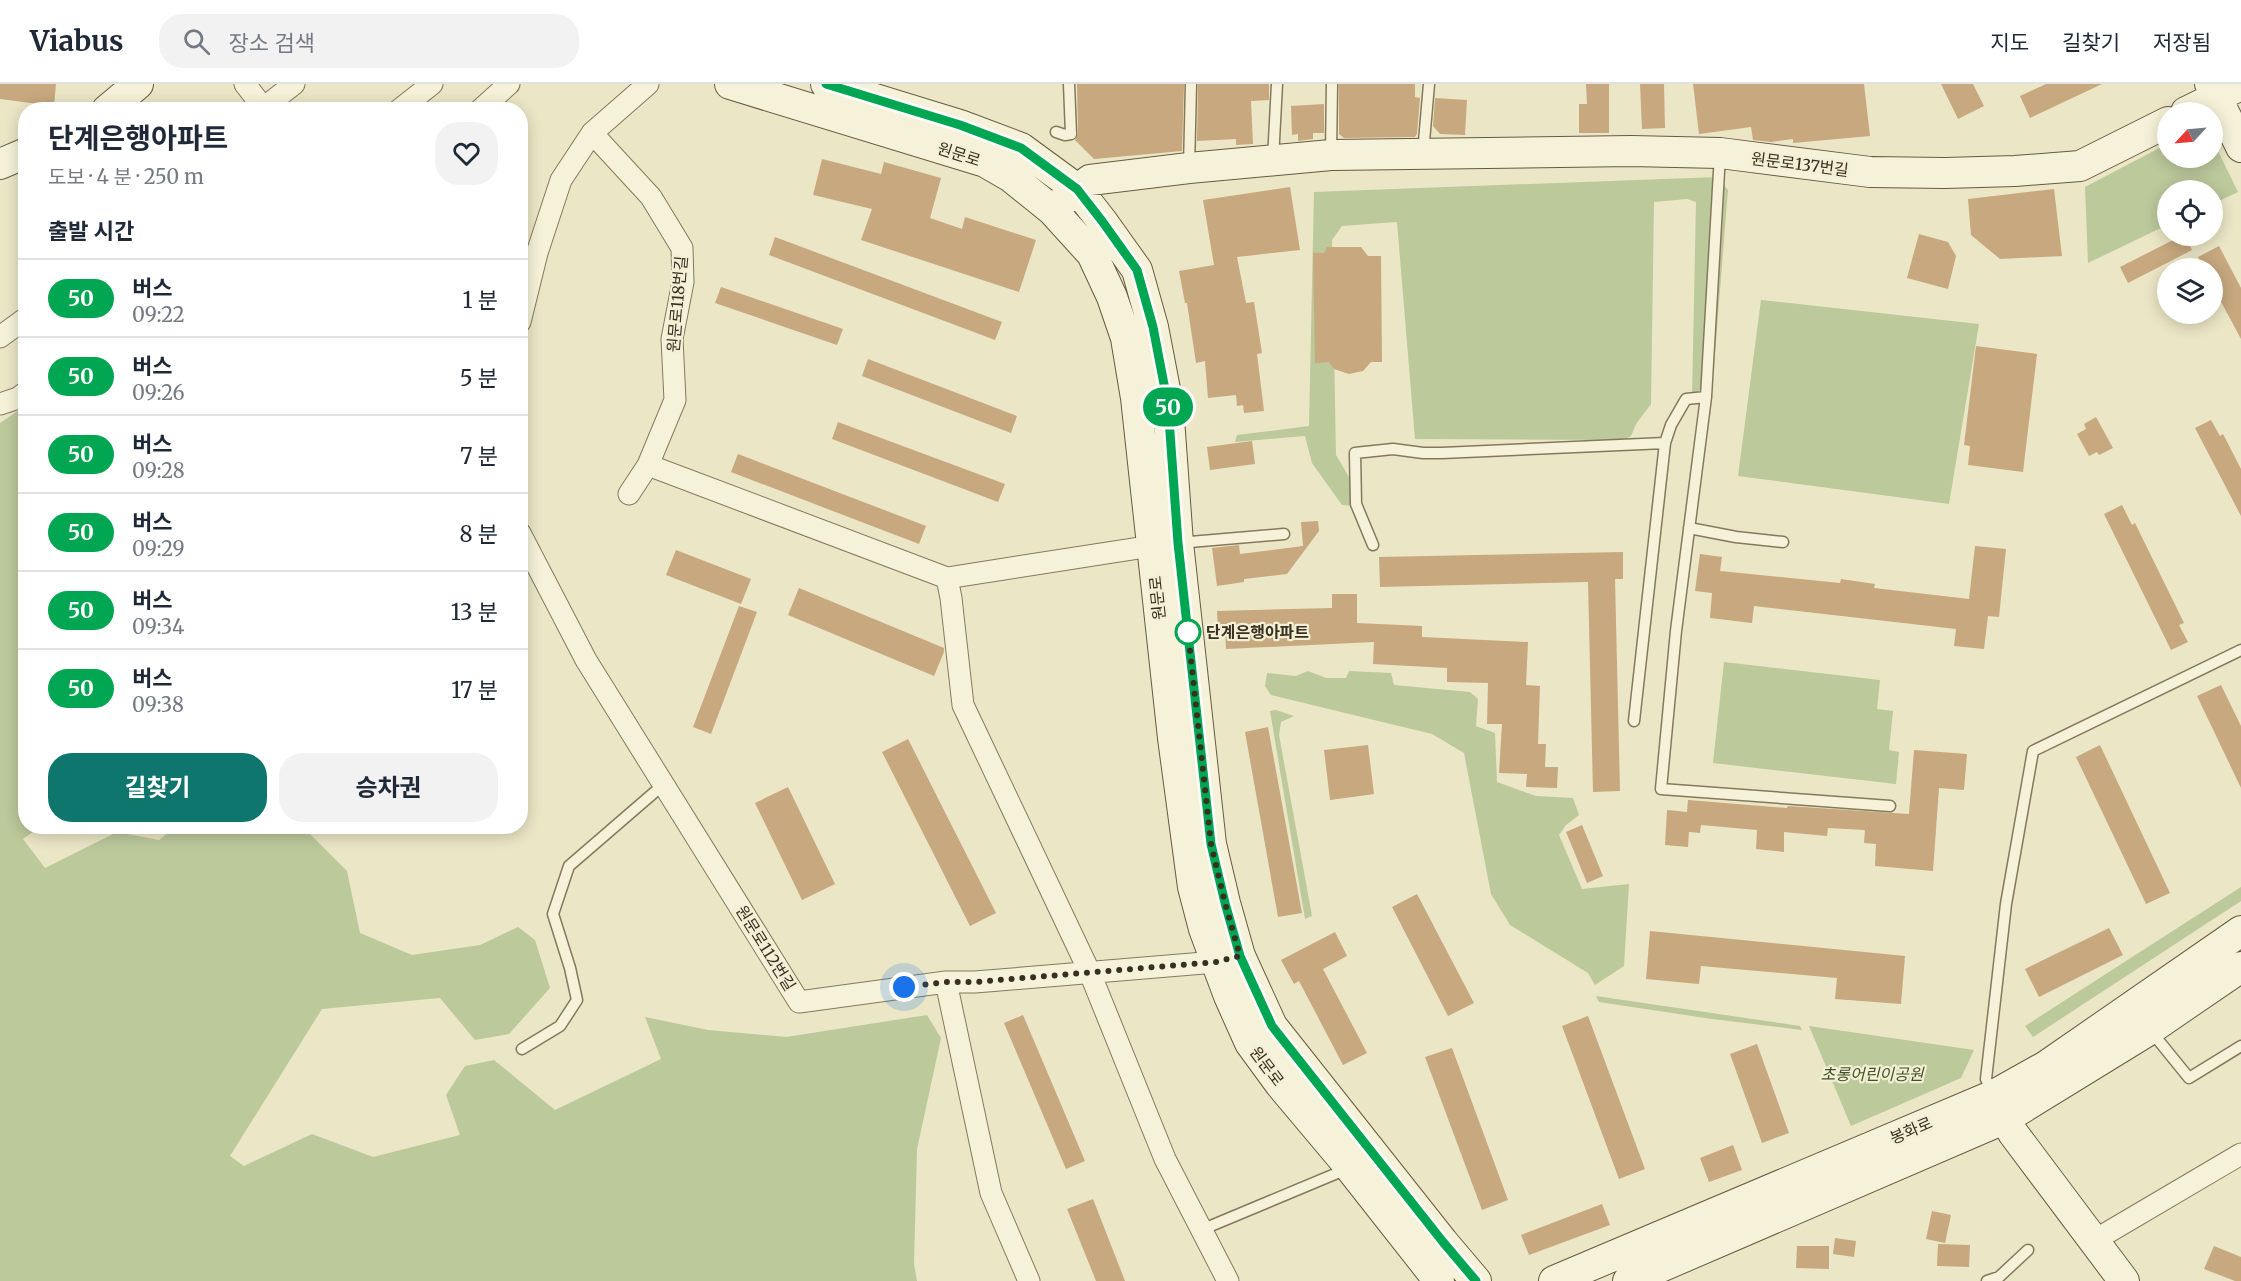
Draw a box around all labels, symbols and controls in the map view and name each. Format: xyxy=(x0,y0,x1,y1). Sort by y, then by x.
search box xyxy=(159,14,579,68)
text: Viabus xyxy=(30,23,123,59)
icon: search xyxy=(180,25,213,58)
text: 장소 검색 xyxy=(228,29,315,57)
text: 지도 xyxy=(1990,29,2029,56)
text: 길찾기 xyxy=(2062,29,2120,56)
text: 저장됨 xyxy=(2153,29,2211,56)
north arrow xyxy=(2157,102,2223,168)
map controls xyxy=(2157,102,2223,324)
text: 단계은행아파트 xyxy=(48,120,228,156)
button: heart xyxy=(435,122,498,185)
street label: 원문로 xyxy=(935,138,983,170)
street label: 원문로137번길 xyxy=(1750,148,1850,180)
text: 도보 · 4 분 · 250 m xyxy=(48,164,204,189)
button: locate xyxy=(2157,180,2223,246)
text: 출발 시간 xyxy=(48,217,134,245)
street label: 원문로118번길 xyxy=(663,255,691,353)
button: layers xyxy=(2157,258,2223,324)
text: 버스 xyxy=(132,274,172,302)
text: 50 xyxy=(68,285,94,312)
text: 1 분 xyxy=(463,286,498,314)
text: 09:22 xyxy=(132,302,185,327)
text: 버스 xyxy=(132,352,172,380)
text: 50 xyxy=(68,363,94,390)
text: 5 분 xyxy=(460,364,498,392)
text: 09:26 xyxy=(132,380,185,405)
line badge: 50 xyxy=(1141,388,1195,426)
text: 50 xyxy=(1155,394,1181,421)
text: 버스 xyxy=(132,430,172,458)
text: 50 xyxy=(68,441,94,468)
text: 7 분 xyxy=(460,442,498,470)
text: 09:28 xyxy=(132,458,185,483)
text: 버스 xyxy=(132,508,172,536)
text: 50 xyxy=(68,519,94,546)
text: 8 분 xyxy=(459,520,498,548)
text: 09:29 xyxy=(132,536,185,561)
street label: 원문로 xyxy=(1145,575,1169,621)
text: 버스 xyxy=(132,586,172,614)
text: 50 xyxy=(68,597,94,624)
text: 13 분 xyxy=(451,598,498,626)
text: 09:34 xyxy=(132,614,184,639)
marker: 단계은행아파트 xyxy=(1175,619,1201,645)
place label: 단계은행아파트 xyxy=(1206,622,1309,642)
text: 버스 xyxy=(132,664,172,692)
text: 50 xyxy=(68,675,94,702)
text: 17 분 xyxy=(451,676,498,704)
text: 09:38 xyxy=(132,692,184,717)
button: 길찾기 xyxy=(48,753,267,822)
button: 승차권 xyxy=(279,753,498,822)
street label: 원문로112번길 xyxy=(732,902,800,994)
your location xyxy=(889,972,919,1002)
street label: 원문로 xyxy=(1246,1042,1288,1090)
park label: 초롱어린이공원 xyxy=(1820,1064,1925,1084)
street label: 봉화로 xyxy=(1887,1112,1935,1148)

